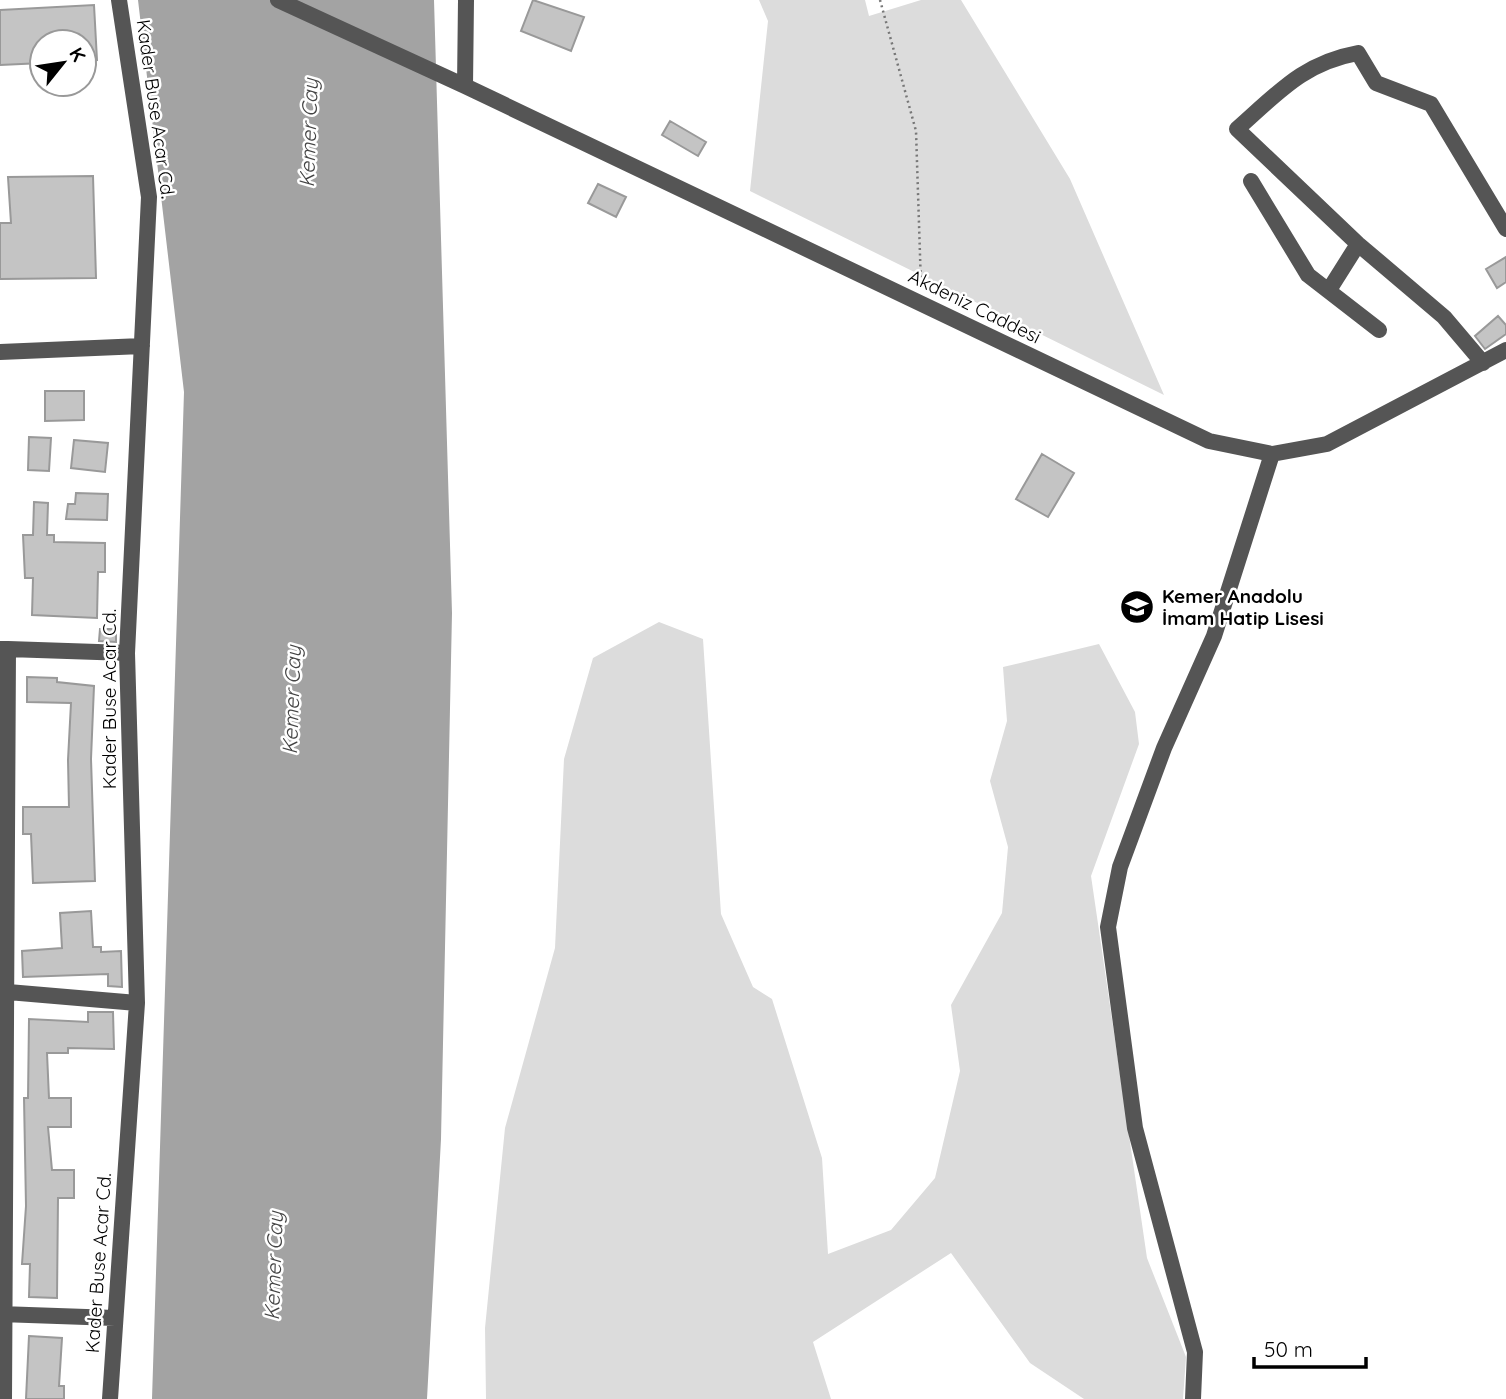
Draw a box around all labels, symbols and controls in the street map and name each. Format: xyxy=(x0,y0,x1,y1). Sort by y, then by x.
street label: Kader Buse Acar Cd. xyxy=(132,18,180,200)
north arrow xyxy=(28,28,98,98)
text: K xyxy=(64,43,91,66)
water label: Kemer Cay xyxy=(293,77,323,188)
street label: Akdeniz Caddesi xyxy=(905,264,1045,348)
place label: Kemer Anadolu İmam Hatip Lisesi xyxy=(1162,584,1324,630)
school or university icon: Kemer Anadolu İmam Hatip Lisesi xyxy=(1118,588,1156,626)
street label: Kader Buse Acar Cd. xyxy=(97,609,121,789)
water label: Kemer Cay xyxy=(276,644,306,755)
street label: Kader Buse Acar Cd. xyxy=(80,1172,116,1354)
water label: Kemer Cay xyxy=(258,1210,288,1321)
scale bar xyxy=(1254,1326,1366,1370)
text: 50 m xyxy=(1264,1336,1313,1362)

